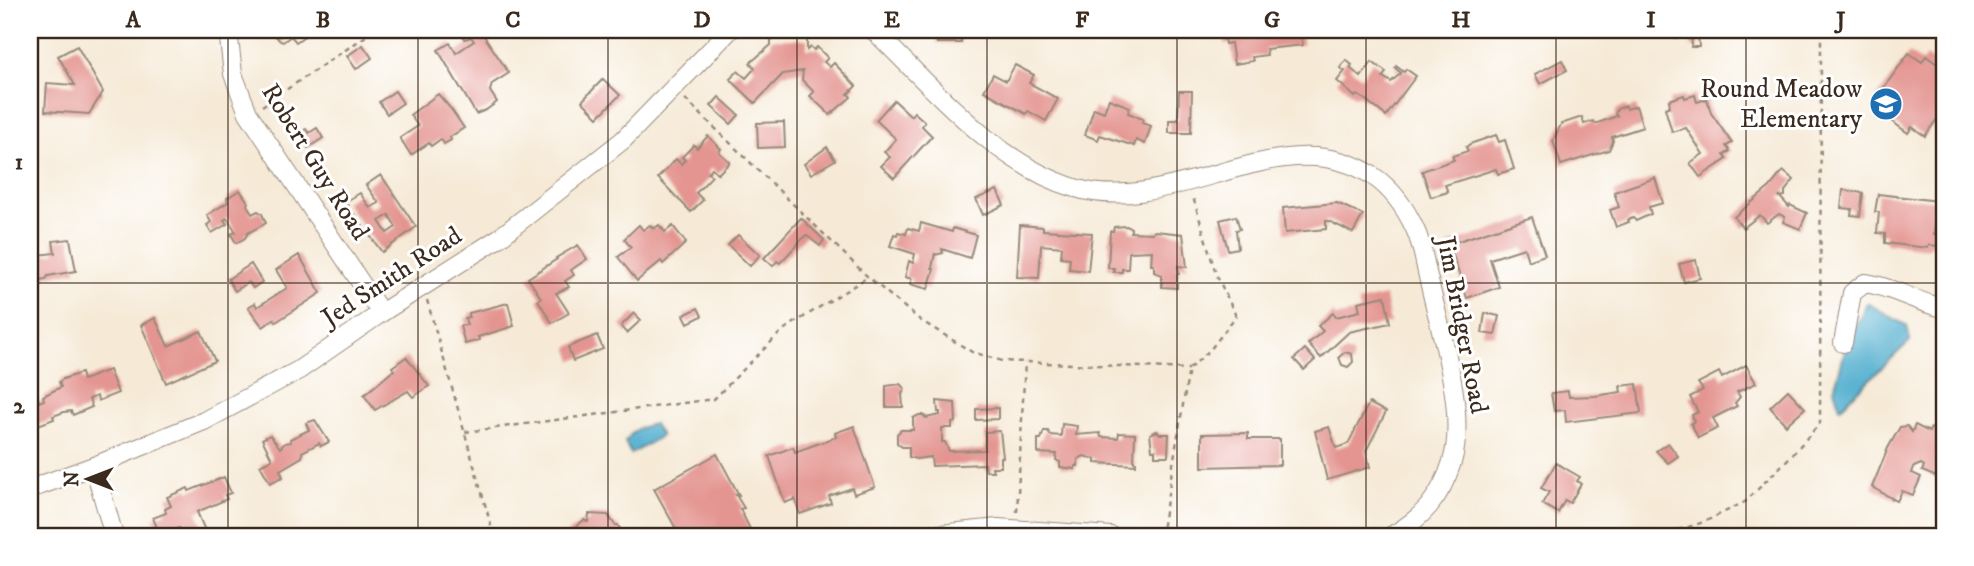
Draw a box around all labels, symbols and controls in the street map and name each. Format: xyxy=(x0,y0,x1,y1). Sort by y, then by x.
text: A xyxy=(125,6,142,35)
text: B xyxy=(316,6,330,35)
text: C xyxy=(505,6,521,35)
text: D xyxy=(693,6,711,35)
text: E xyxy=(884,6,900,35)
text: F xyxy=(1075,6,1090,35)
text: G xyxy=(1264,6,1280,35)
text: H xyxy=(1451,6,1471,35)
text: I xyxy=(1646,6,1656,35)
text: J xyxy=(1833,6,1846,35)
place label: Round Meadow Elementary xyxy=(1700,73,1863,136)
street label: Robert Guy Road xyxy=(254,77,376,247)
school or university icon: Round Meadow Elementary xyxy=(1867,85,1905,123)
text: 1 xyxy=(15,148,23,177)
street label: Jed Smith Road xyxy=(314,219,468,336)
street label: Jim Bridger Road xyxy=(1428,232,1495,416)
text: 2 xyxy=(13,392,25,421)
north arrow xyxy=(52,444,122,514)
text: N xyxy=(61,471,84,487)

